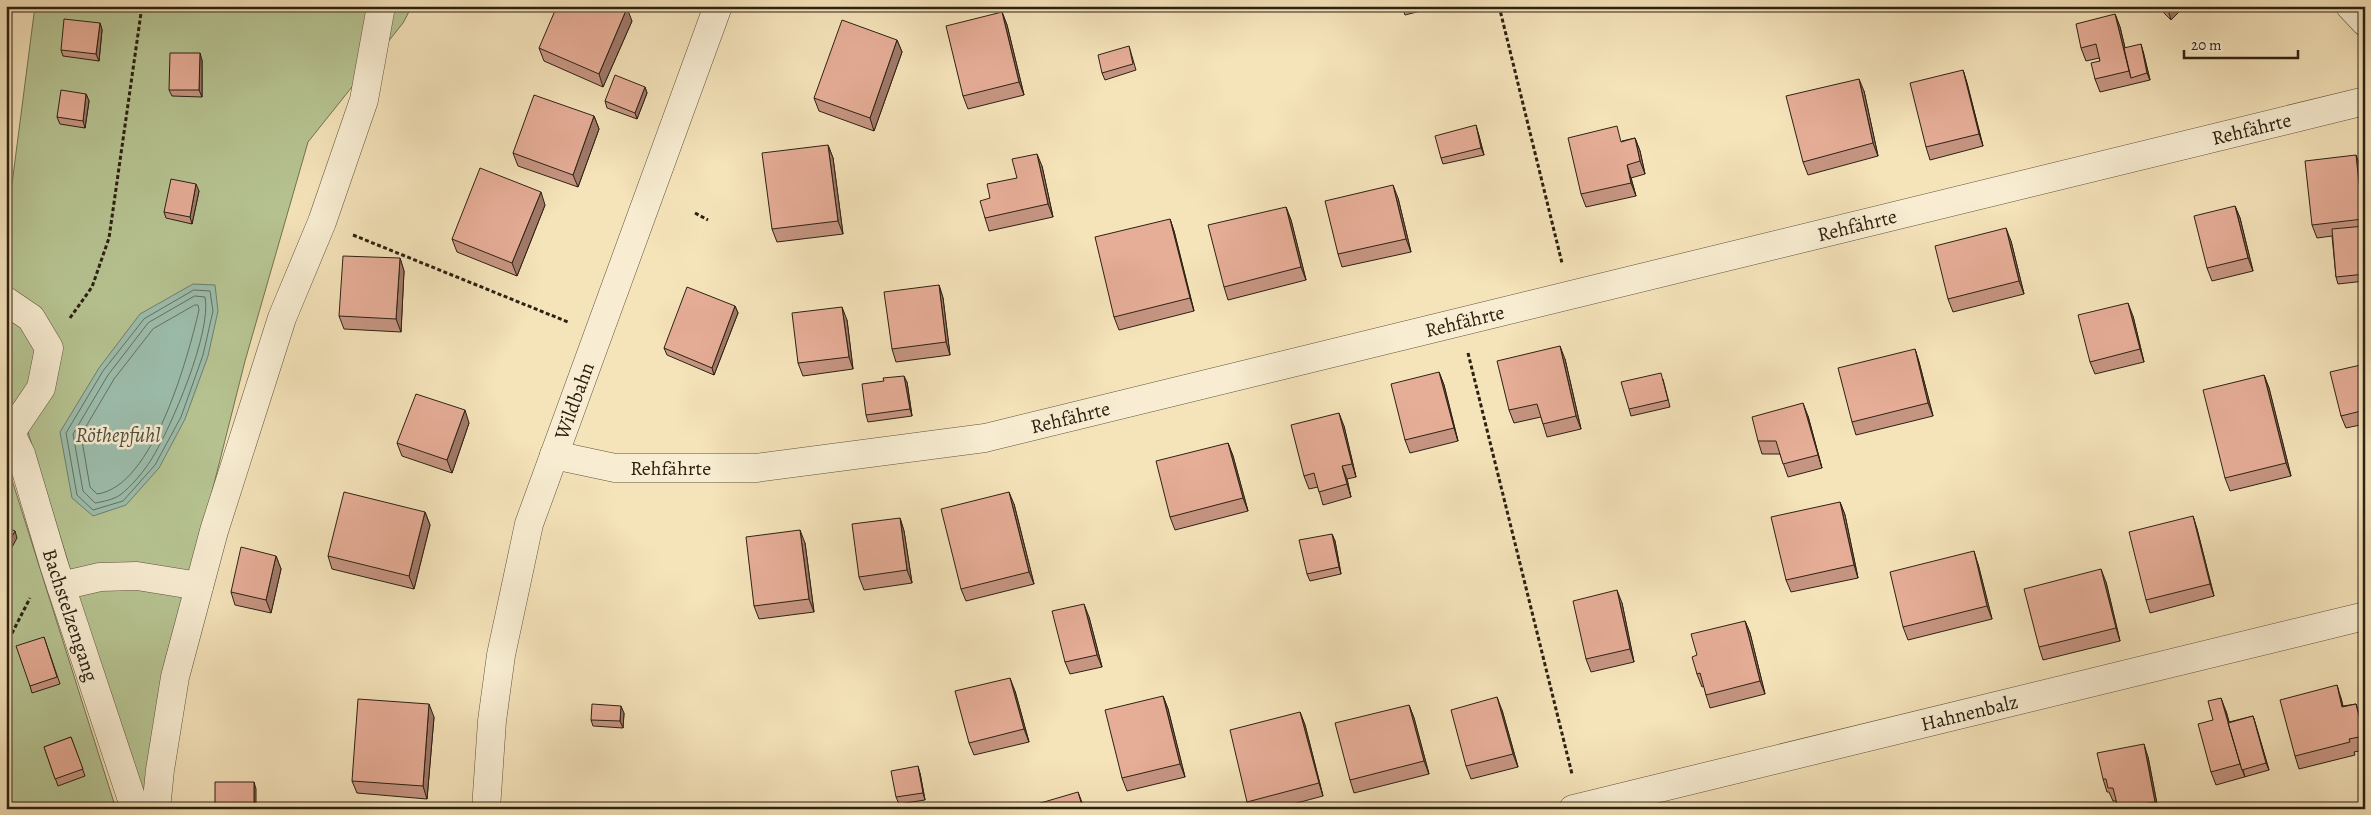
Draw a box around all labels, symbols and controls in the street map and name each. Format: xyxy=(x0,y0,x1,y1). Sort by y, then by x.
scale bar xyxy=(2184,28,2297,60)
text: 20 m xyxy=(2191,35,2222,55)
street label: Rehfährte xyxy=(2209,106,2294,152)
street label: Rehfährte xyxy=(1815,203,1900,248)
street label: Rehfährte xyxy=(1422,299,1507,344)
street label: Wildbahn xyxy=(548,359,601,444)
street label: Rehfährte xyxy=(1028,395,1113,440)
water label: Röthepfuhl xyxy=(76,421,161,449)
street label: Rehfährte xyxy=(630,455,711,482)
street label: Bachstelzengang xyxy=(36,546,105,685)
street label: Hahnenbalz xyxy=(1918,688,2021,738)

